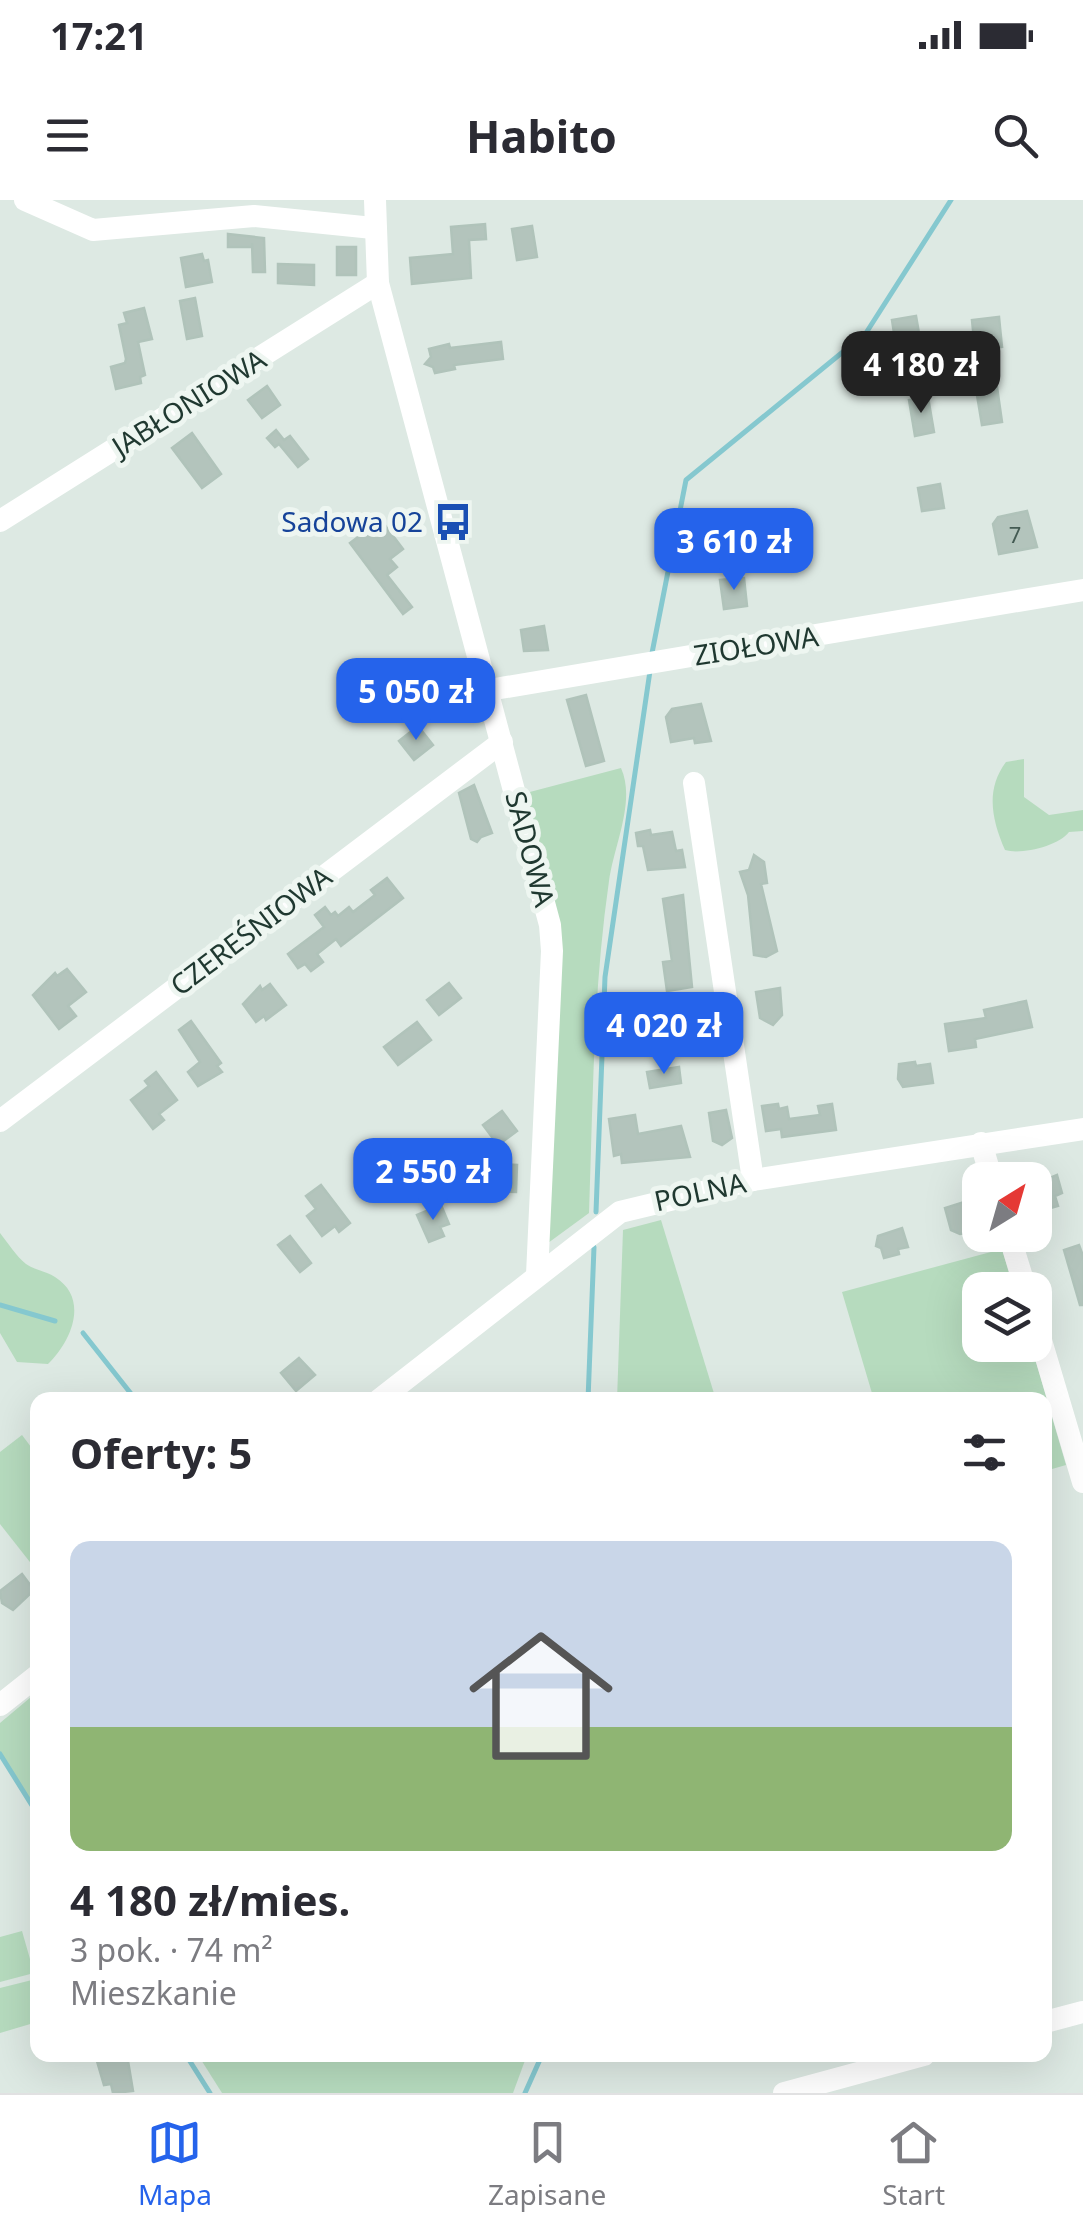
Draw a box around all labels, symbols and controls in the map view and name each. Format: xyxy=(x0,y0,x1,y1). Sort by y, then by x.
text: 17:21 xyxy=(50,9,148,61)
text: Habito xyxy=(466,105,617,166)
icon: menu xyxy=(40,108,95,163)
icon: search xyxy=(988,108,1043,163)
pin: 4 180 zł xyxy=(818,331,1024,416)
street label: JABŁONIOWA xyxy=(102,340,273,466)
text: 4 180 zł xyxy=(863,342,979,385)
bus stop icon: Sadowa 02 xyxy=(432,501,474,543)
place label: Sadowa 02 xyxy=(281,502,423,540)
pin: 3 610 zł xyxy=(631,508,837,593)
text: 3 610 zł xyxy=(676,519,792,562)
house number: 7 xyxy=(1009,519,1021,549)
street label: ZIOŁOWA xyxy=(691,616,821,674)
pin: 5 050 zł xyxy=(313,658,519,743)
text: 5 050 zł xyxy=(358,669,474,712)
street label: SADOWA xyxy=(497,787,565,911)
street label: CZEREŚNIOWA xyxy=(162,857,339,1003)
pin: 4 020 zł xyxy=(561,992,767,1077)
text: 4 020 zł xyxy=(606,1003,722,1046)
pin: 2 550 zł xyxy=(330,1138,536,1223)
text: 2 550 zł xyxy=(375,1149,491,1192)
north arrow xyxy=(962,1162,1052,1252)
map controls xyxy=(962,1162,1052,1362)
street label: POLNA xyxy=(651,1163,749,1219)
button: layers xyxy=(962,1272,1052,1362)
text: Oferty: 5 xyxy=(70,1424,252,1481)
icon: filters xyxy=(957,1425,1012,1480)
icon: home xyxy=(451,1606,631,1786)
text: 4 180 zł/mies. xyxy=(70,1871,350,1928)
text: 3 pok. · 74 m² xyxy=(70,1928,273,1971)
text: Mieszkanie xyxy=(70,1971,237,2014)
tab: Mapa xyxy=(138,2115,212,2213)
tab: Zapisane xyxy=(488,2115,606,2213)
tab: Start xyxy=(882,2115,945,2213)

